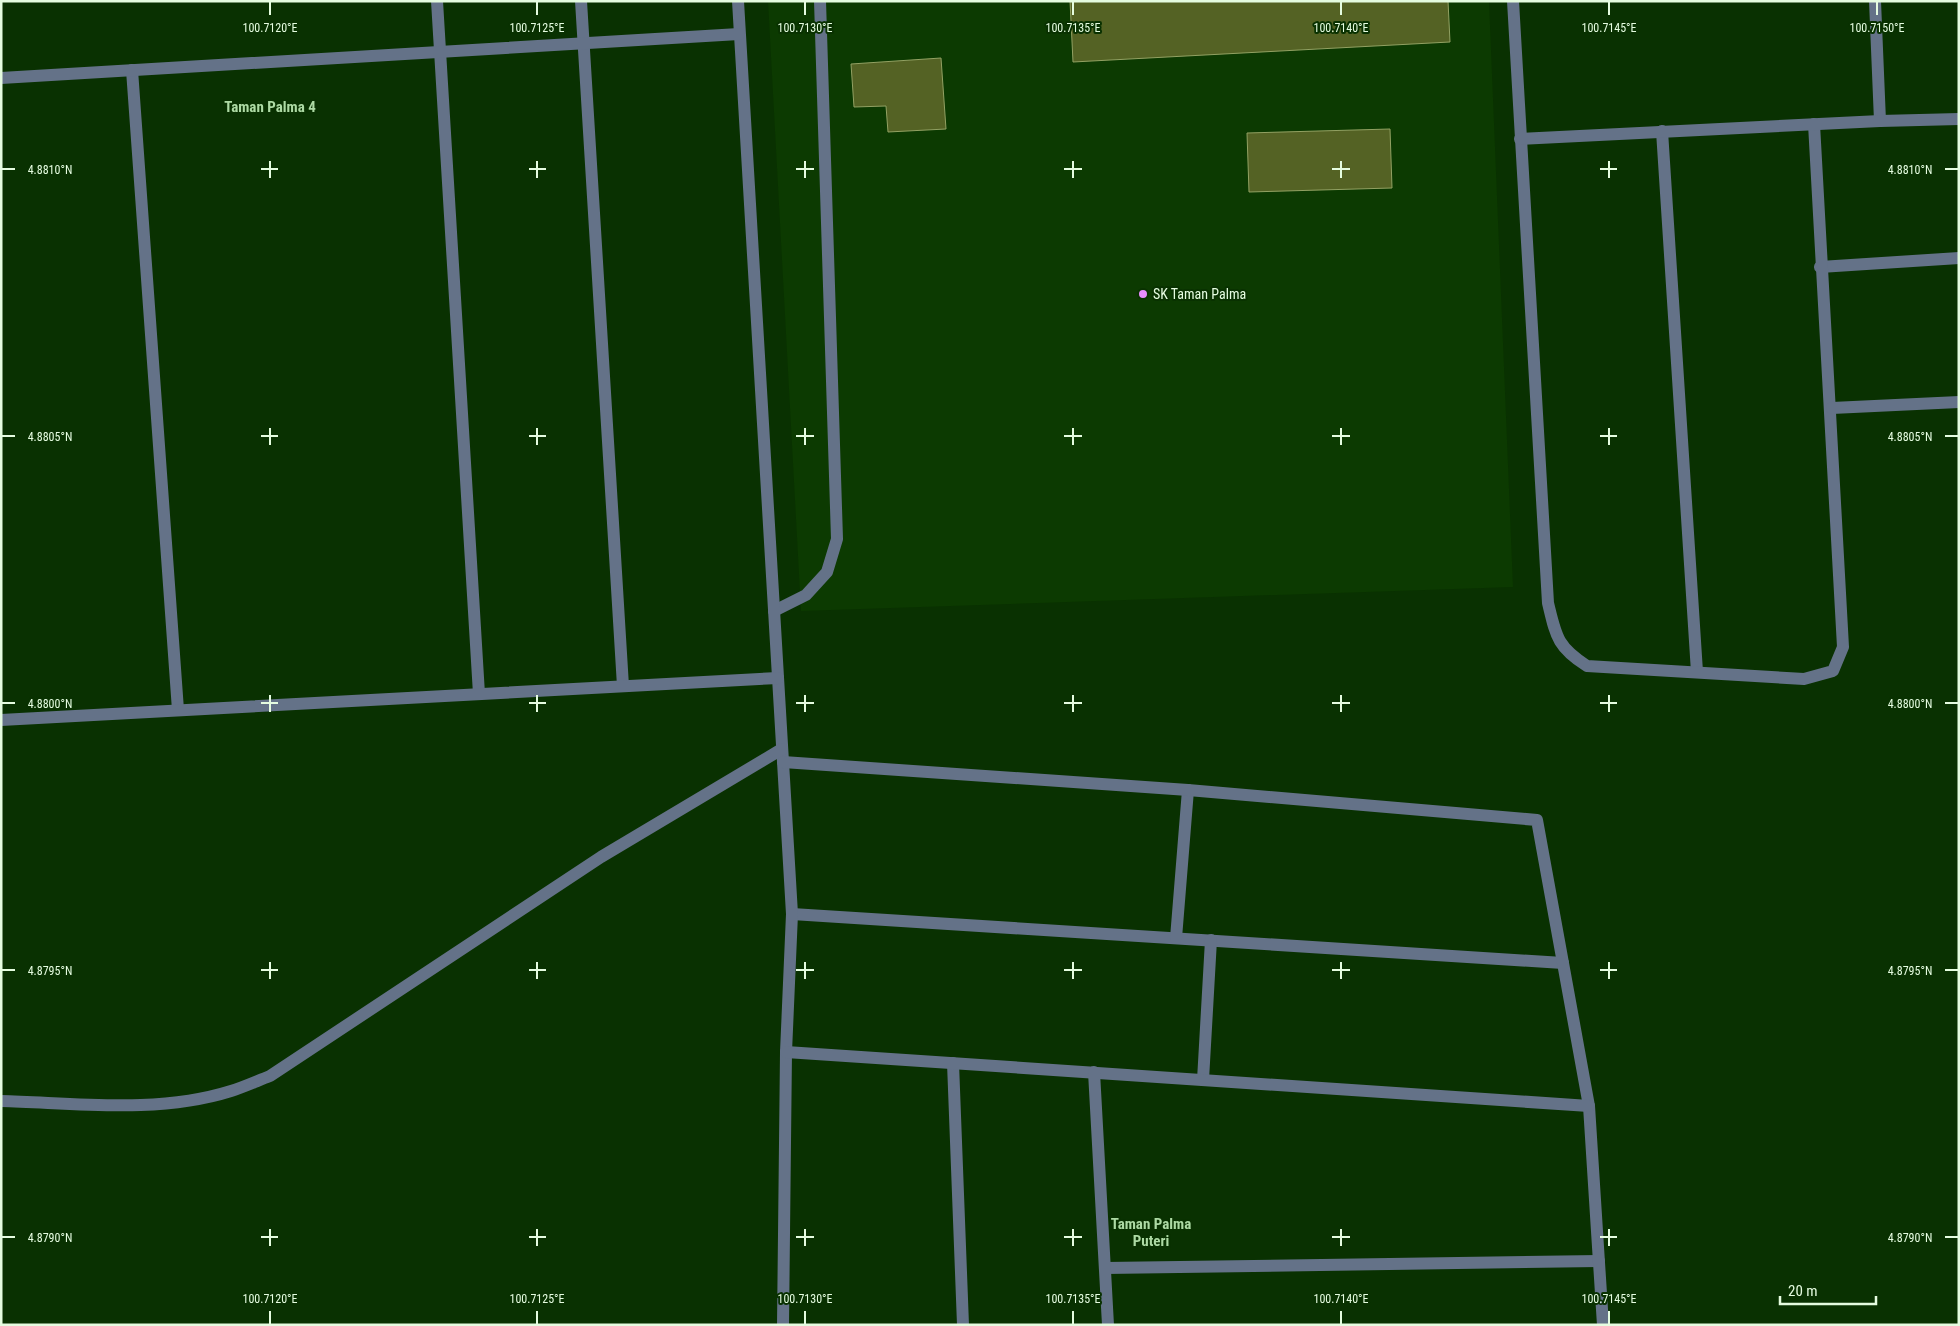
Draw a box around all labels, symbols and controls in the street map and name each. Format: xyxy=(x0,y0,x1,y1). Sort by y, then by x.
text: 100.7120°E xyxy=(242,21,298,35)
text: 100.7125°E xyxy=(509,21,565,35)
text: 100.7130°E xyxy=(777,21,833,35)
text: 100.7135°E xyxy=(1045,21,1101,35)
text: 100.7140°E xyxy=(1313,21,1369,35)
text: 100.7145°E xyxy=(1581,21,1637,35)
text: 100.7150°E xyxy=(1849,21,1905,35)
district label: Taman Palma 4 xyxy=(224,98,316,116)
text: 4.8810°N xyxy=(28,163,72,177)
text: 4.8810°N xyxy=(1888,163,1932,177)
place label: SK Taman Palma xyxy=(1153,286,1246,302)
marker: SK Taman Palma xyxy=(1137,288,1149,300)
text: 4.8805°N xyxy=(28,430,72,444)
text: 4.8805°N xyxy=(1888,430,1932,444)
text: 4.8800°N xyxy=(28,697,72,711)
text: 4.8800°N xyxy=(1888,697,1932,711)
text: 4.8795°N xyxy=(28,964,72,978)
text: 4.8795°N xyxy=(1888,964,1932,978)
district label: Taman Palma Puteri xyxy=(1111,1215,1191,1250)
text: 4.8790°N xyxy=(28,1231,72,1245)
text: 4.8790°N xyxy=(1888,1231,1932,1245)
scale bar xyxy=(1780,1274,1876,1306)
text: 20 m xyxy=(1788,1282,1818,1300)
text: 100.7120°E xyxy=(242,1292,298,1306)
text: 100.7125°E xyxy=(509,1292,565,1306)
text: 100.7130°E xyxy=(777,1292,833,1306)
text: 100.7135°E xyxy=(1045,1292,1101,1306)
text: 100.7140°E xyxy=(1313,1292,1369,1306)
text: 100.7145°E xyxy=(1581,1292,1637,1306)

